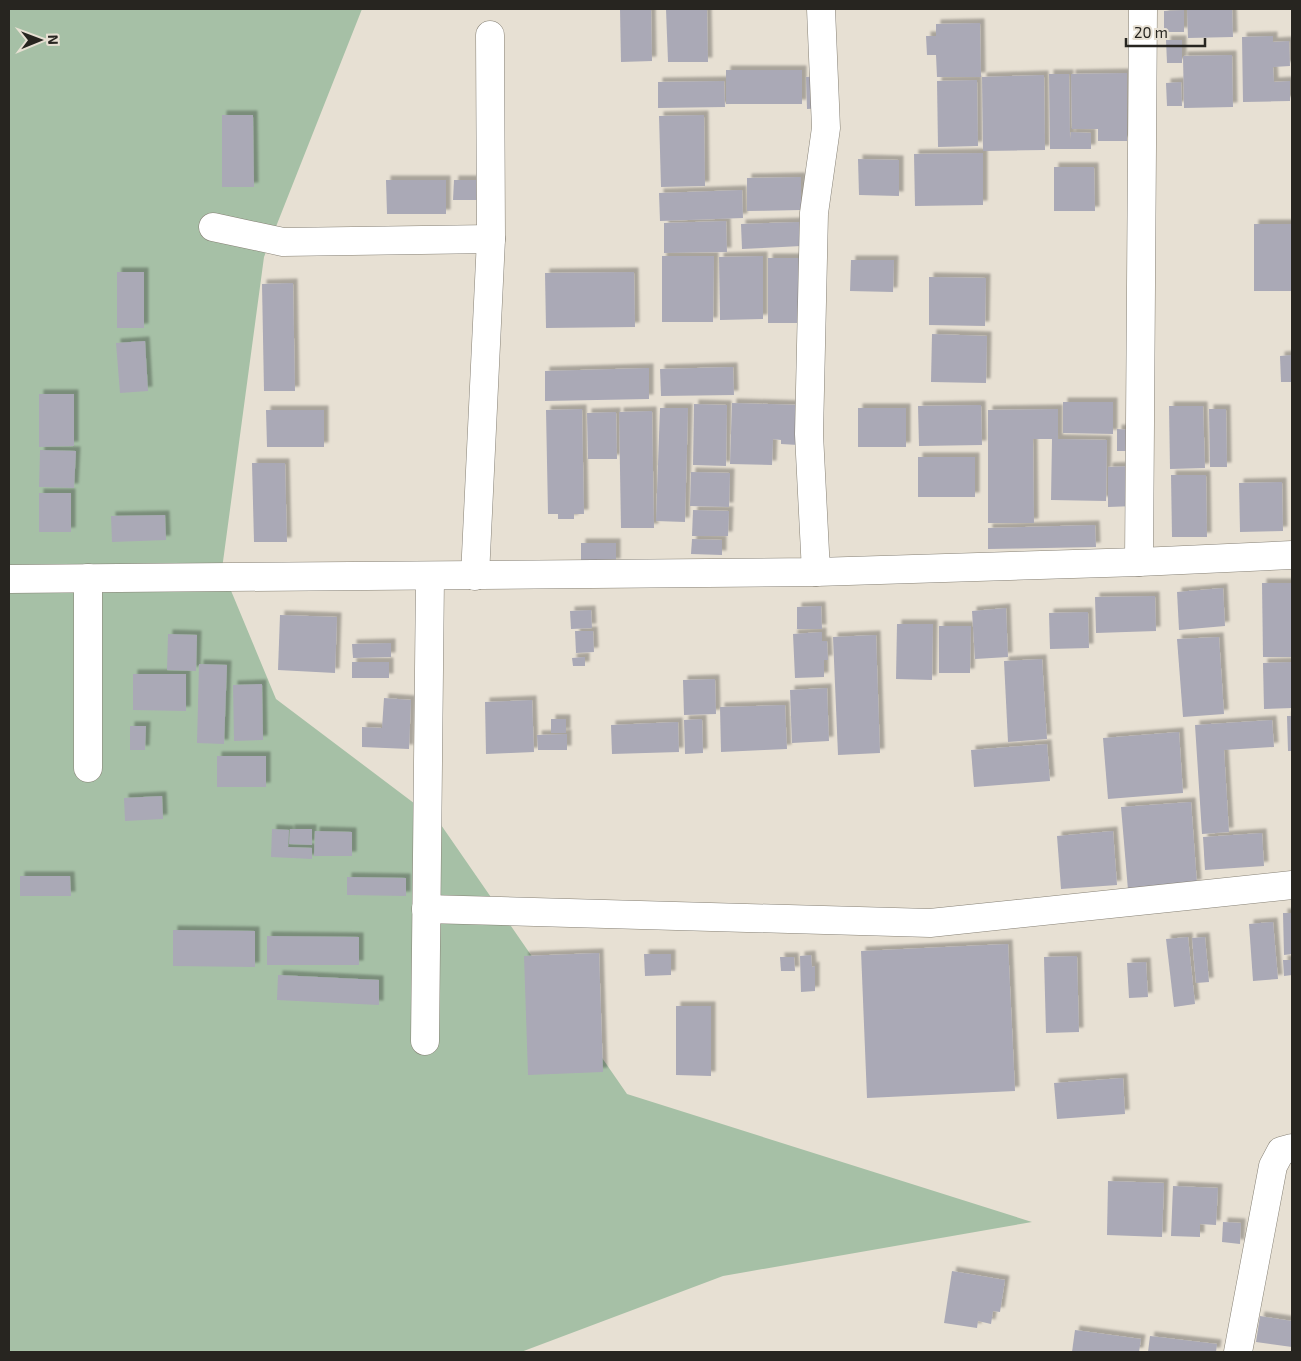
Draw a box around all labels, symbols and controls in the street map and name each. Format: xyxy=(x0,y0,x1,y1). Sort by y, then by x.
north arrow xyxy=(15,15,65,65)
scale bar xyxy=(1126,15,1205,47)
text: 20 m xyxy=(1134,23,1168,41)
text: N xyxy=(45,35,62,45)

